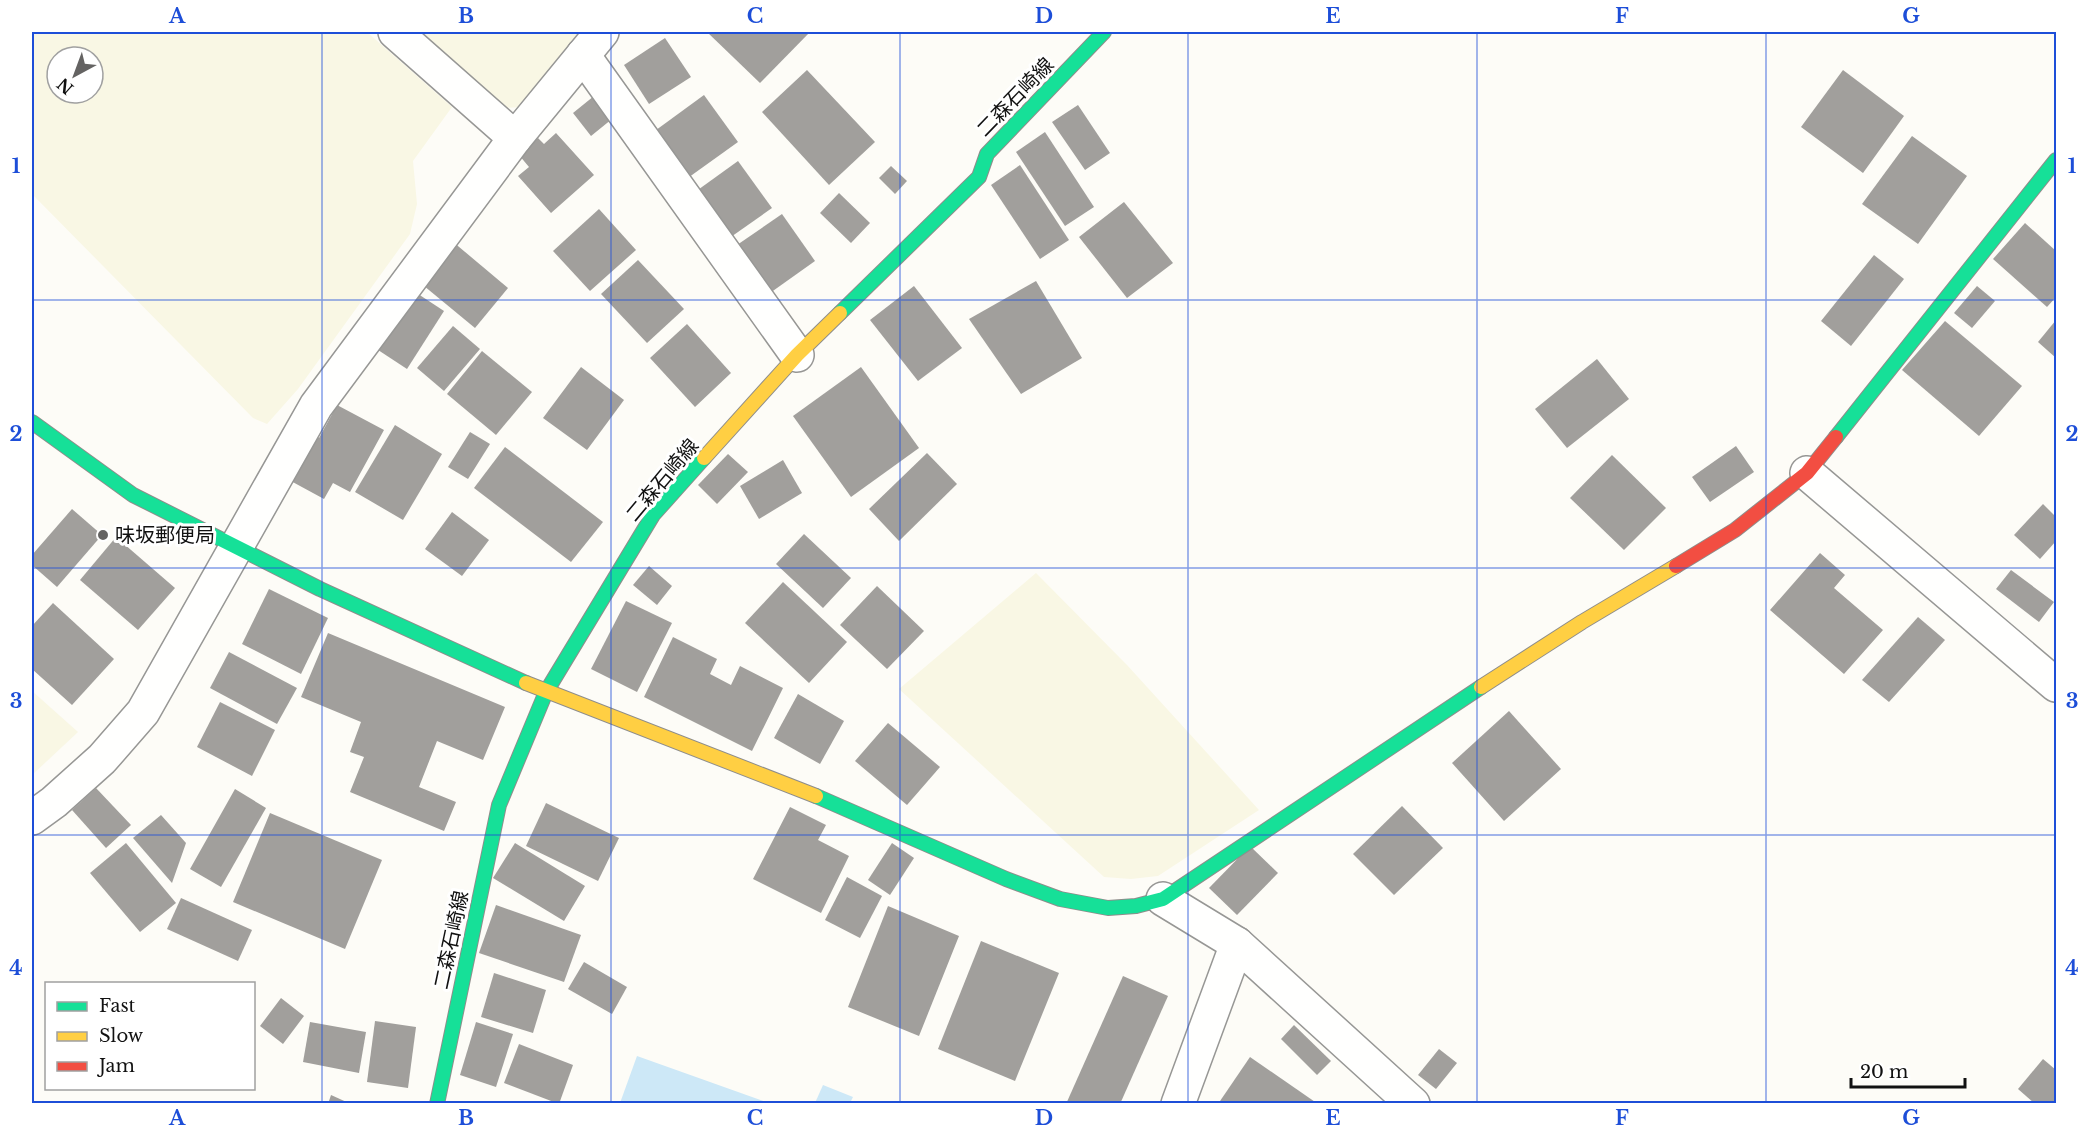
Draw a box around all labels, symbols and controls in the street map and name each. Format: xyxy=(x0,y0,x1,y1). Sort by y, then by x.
text: A xyxy=(168,4,186,28)
text: B xyxy=(458,4,474,28)
text: C xyxy=(747,4,763,28)
text: D xyxy=(1035,4,1053,28)
text: E xyxy=(1325,4,1341,28)
text: F xyxy=(1615,4,1629,28)
text: G xyxy=(1902,4,1920,28)
north arrow xyxy=(45,45,105,105)
street label: 二森石崎線 xyxy=(972,53,1058,141)
text: N xyxy=(53,74,77,99)
text: 1 xyxy=(12,154,21,178)
text: 1 xyxy=(2068,154,2077,178)
text: 2 xyxy=(9,422,23,446)
text: 2 xyxy=(2065,422,2079,446)
street label: 二森石崎線 xyxy=(621,434,703,526)
place label: 味坂郵便局 xyxy=(115,523,215,547)
marker: 味坂郵便局 xyxy=(96,528,110,542)
text: 3 xyxy=(10,689,22,713)
text: 3 xyxy=(2066,689,2078,713)
street label: 二森石崎線 xyxy=(429,889,473,991)
text: 4 xyxy=(9,956,23,980)
text: 4 xyxy=(2065,956,2079,980)
legend xyxy=(45,982,255,1090)
text: Fast xyxy=(99,995,136,1017)
text: Slow xyxy=(99,1025,144,1047)
scale bar xyxy=(1851,1051,1965,1089)
text: Jam xyxy=(97,1055,135,1077)
text: 20 m xyxy=(1860,1061,1908,1083)
text: A xyxy=(168,1106,186,1130)
text: B xyxy=(458,1106,474,1130)
text: C xyxy=(747,1106,763,1130)
text: D xyxy=(1035,1106,1053,1130)
text: E xyxy=(1325,1106,1341,1130)
text: F xyxy=(1615,1106,1629,1130)
text: G xyxy=(1902,1106,1920,1130)

